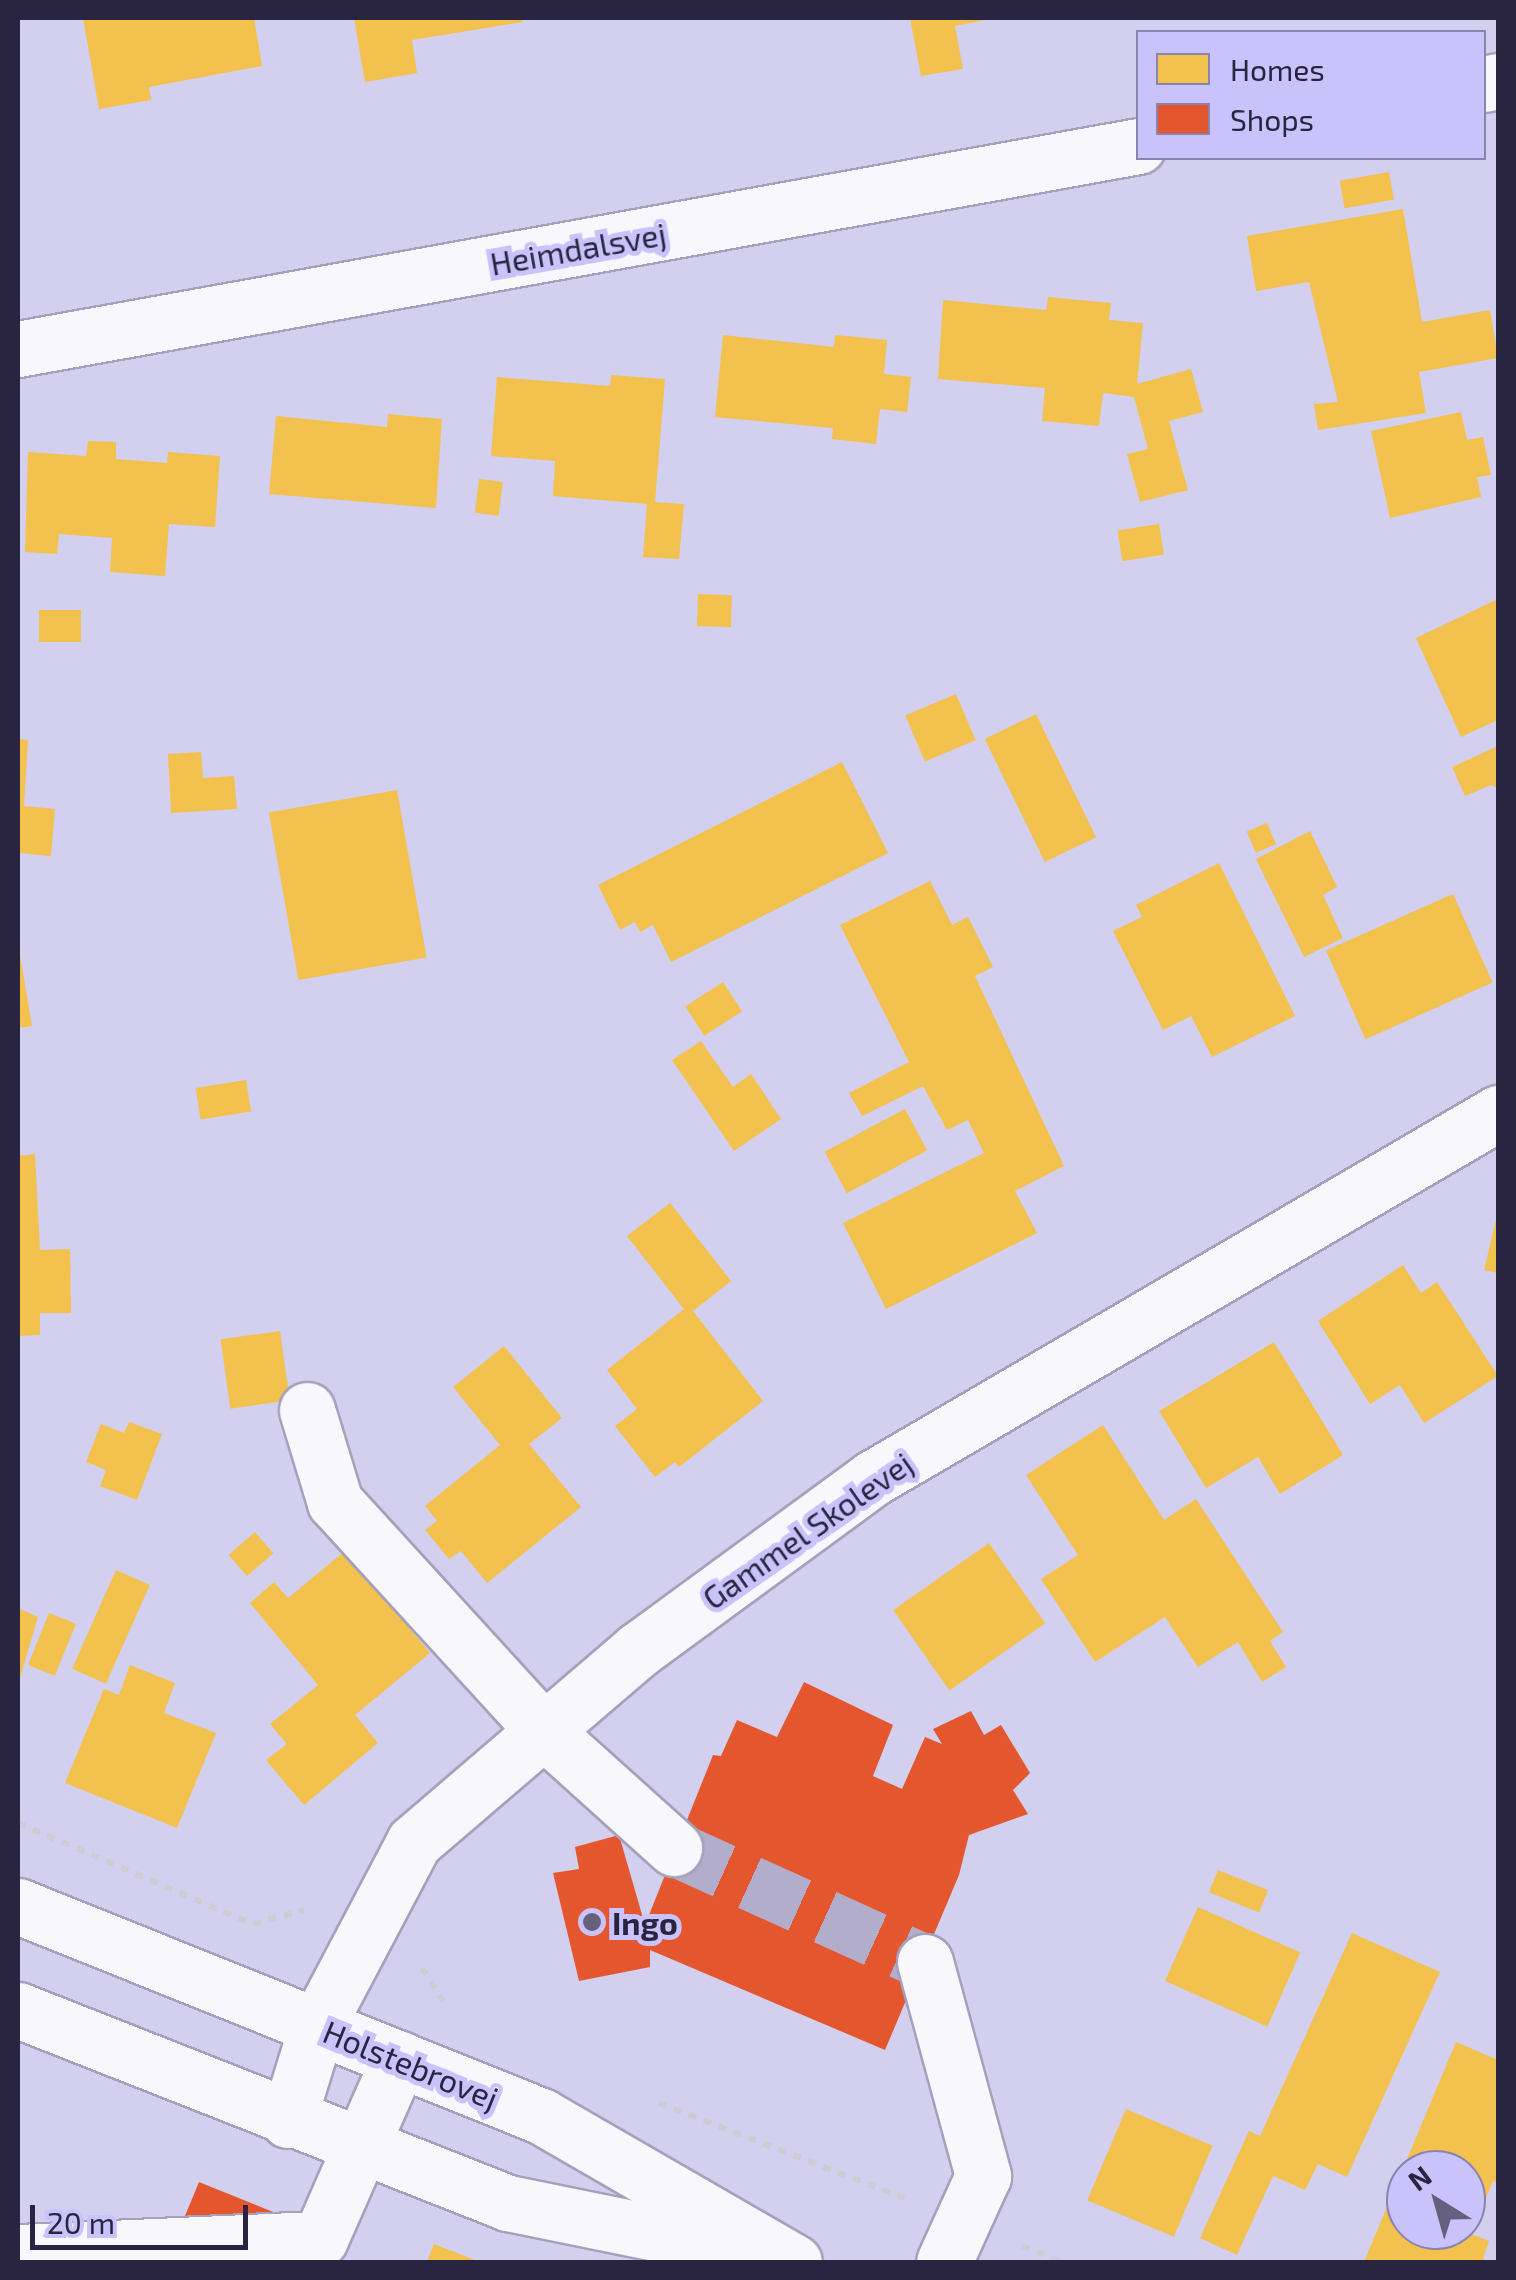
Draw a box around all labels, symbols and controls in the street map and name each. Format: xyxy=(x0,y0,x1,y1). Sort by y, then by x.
legend xyxy=(1136,30,1486,160)
text: Homes xyxy=(1230,51,1325,87)
text: Shops xyxy=(1230,101,1314,137)
street label: Heimdalsvej xyxy=(487,214,669,282)
street label: Gammel Skolevej xyxy=(694,1443,920,1617)
place label: Ingo xyxy=(612,1903,678,1941)
marker: Ingo xyxy=(581,1911,603,1933)
street label: Holstebrovej xyxy=(318,2011,504,2117)
north arrow xyxy=(1386,2150,1486,2250)
text: N xyxy=(1401,2158,1437,2197)
scale bar xyxy=(35,2185,252,2247)
text: 20 m xyxy=(47,2204,115,2240)

